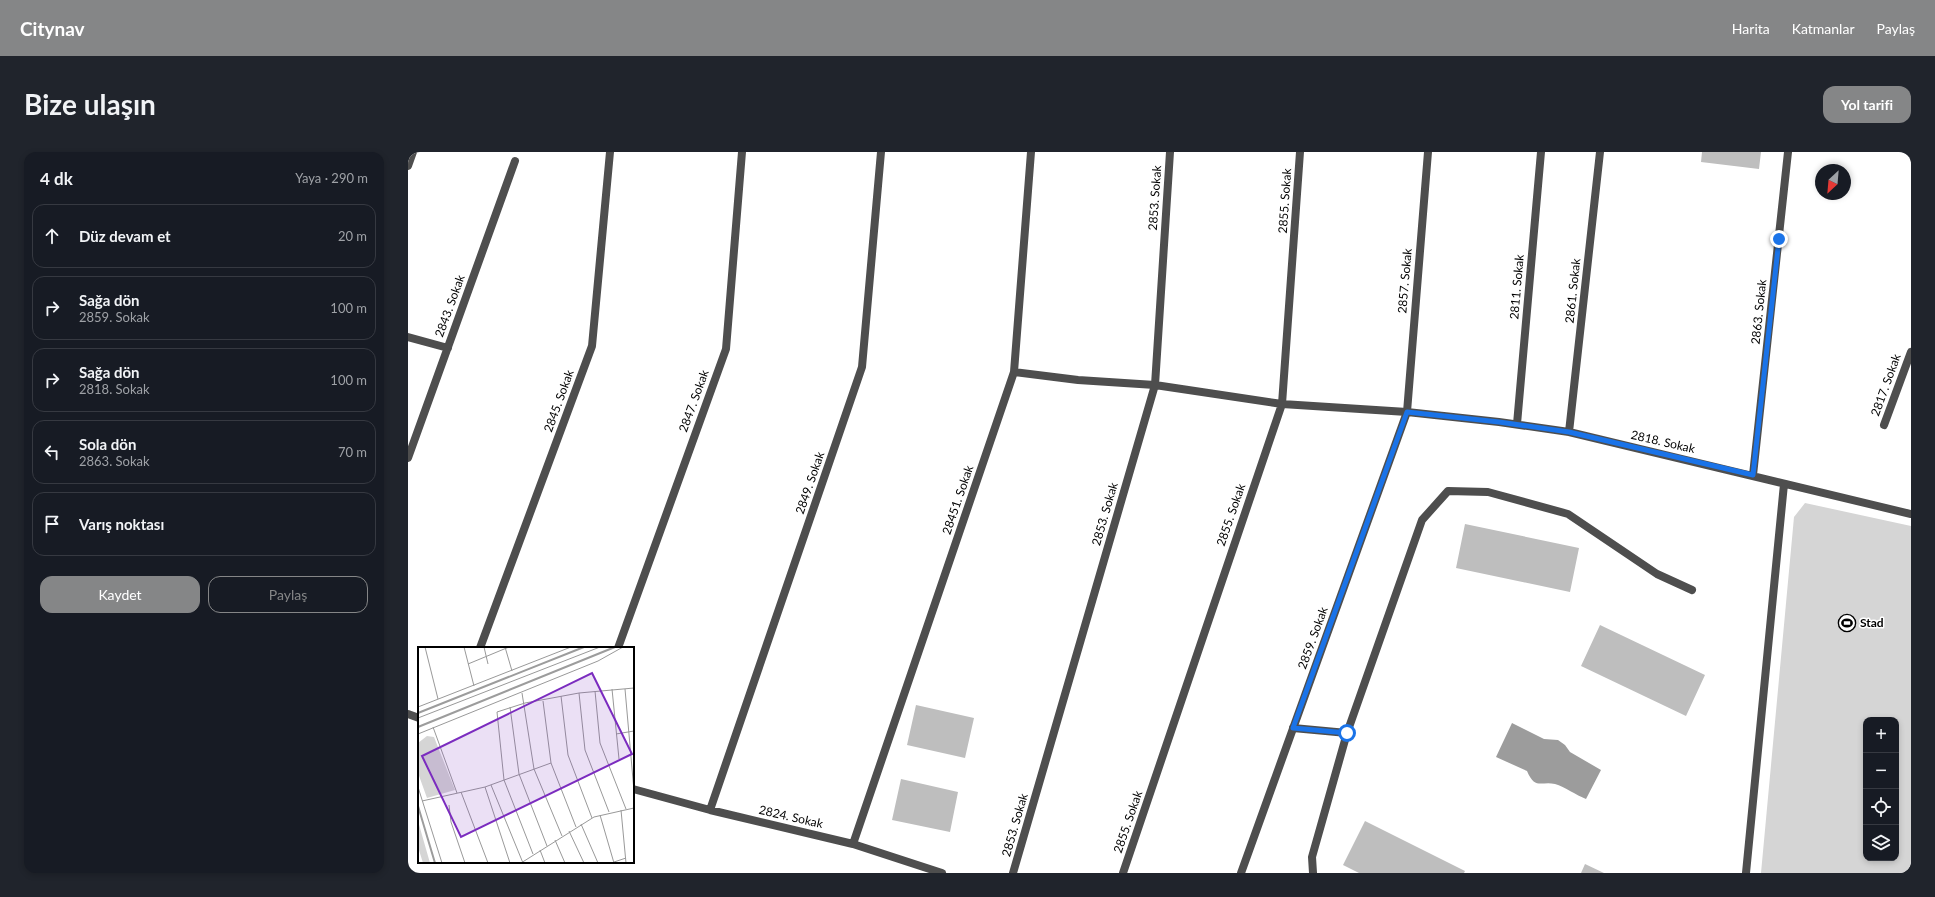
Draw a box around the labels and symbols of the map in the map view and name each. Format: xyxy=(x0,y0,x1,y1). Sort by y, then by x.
street label: 2853. Sokak xyxy=(1145,164,1164,231)
north arrow xyxy=(1815,164,1851,200)
street label: 2855. Sokak xyxy=(1275,167,1294,234)
route end xyxy=(1770,230,1788,248)
street label: 2857. Sokak xyxy=(1394,247,1415,314)
street label: 2811. Sokak xyxy=(1506,253,1527,320)
street label: 2861. Sokak xyxy=(1562,257,1583,324)
street label: 2843. Sokak xyxy=(431,272,468,339)
street label: 2863. Sokak xyxy=(1748,278,1769,345)
street label: 2817. Sokak xyxy=(1867,351,1904,418)
street label: 2845. Sokak xyxy=(540,367,577,434)
street label: 2847. Sokak xyxy=(675,367,712,434)
street label: 2818. Sokak xyxy=(1630,427,1697,456)
street label: 2849. Sokak xyxy=(792,449,828,516)
street label: 28451. Sokak xyxy=(939,462,977,536)
street label: 2853. Sokak xyxy=(1088,480,1121,547)
street label: 2855. Sokak xyxy=(1213,481,1249,548)
street label: 2859. Sokak xyxy=(1294,604,1331,671)
sports icon: Stad xyxy=(1837,613,1857,633)
place label: Stad xyxy=(1860,615,1884,630)
inset map xyxy=(418,647,634,863)
route start xyxy=(1338,724,1356,742)
street label: 2855. Sokak xyxy=(1110,788,1146,855)
street label: 2853. Sokak xyxy=(998,791,1031,858)
street label: 2824. Sokak xyxy=(758,802,825,831)

